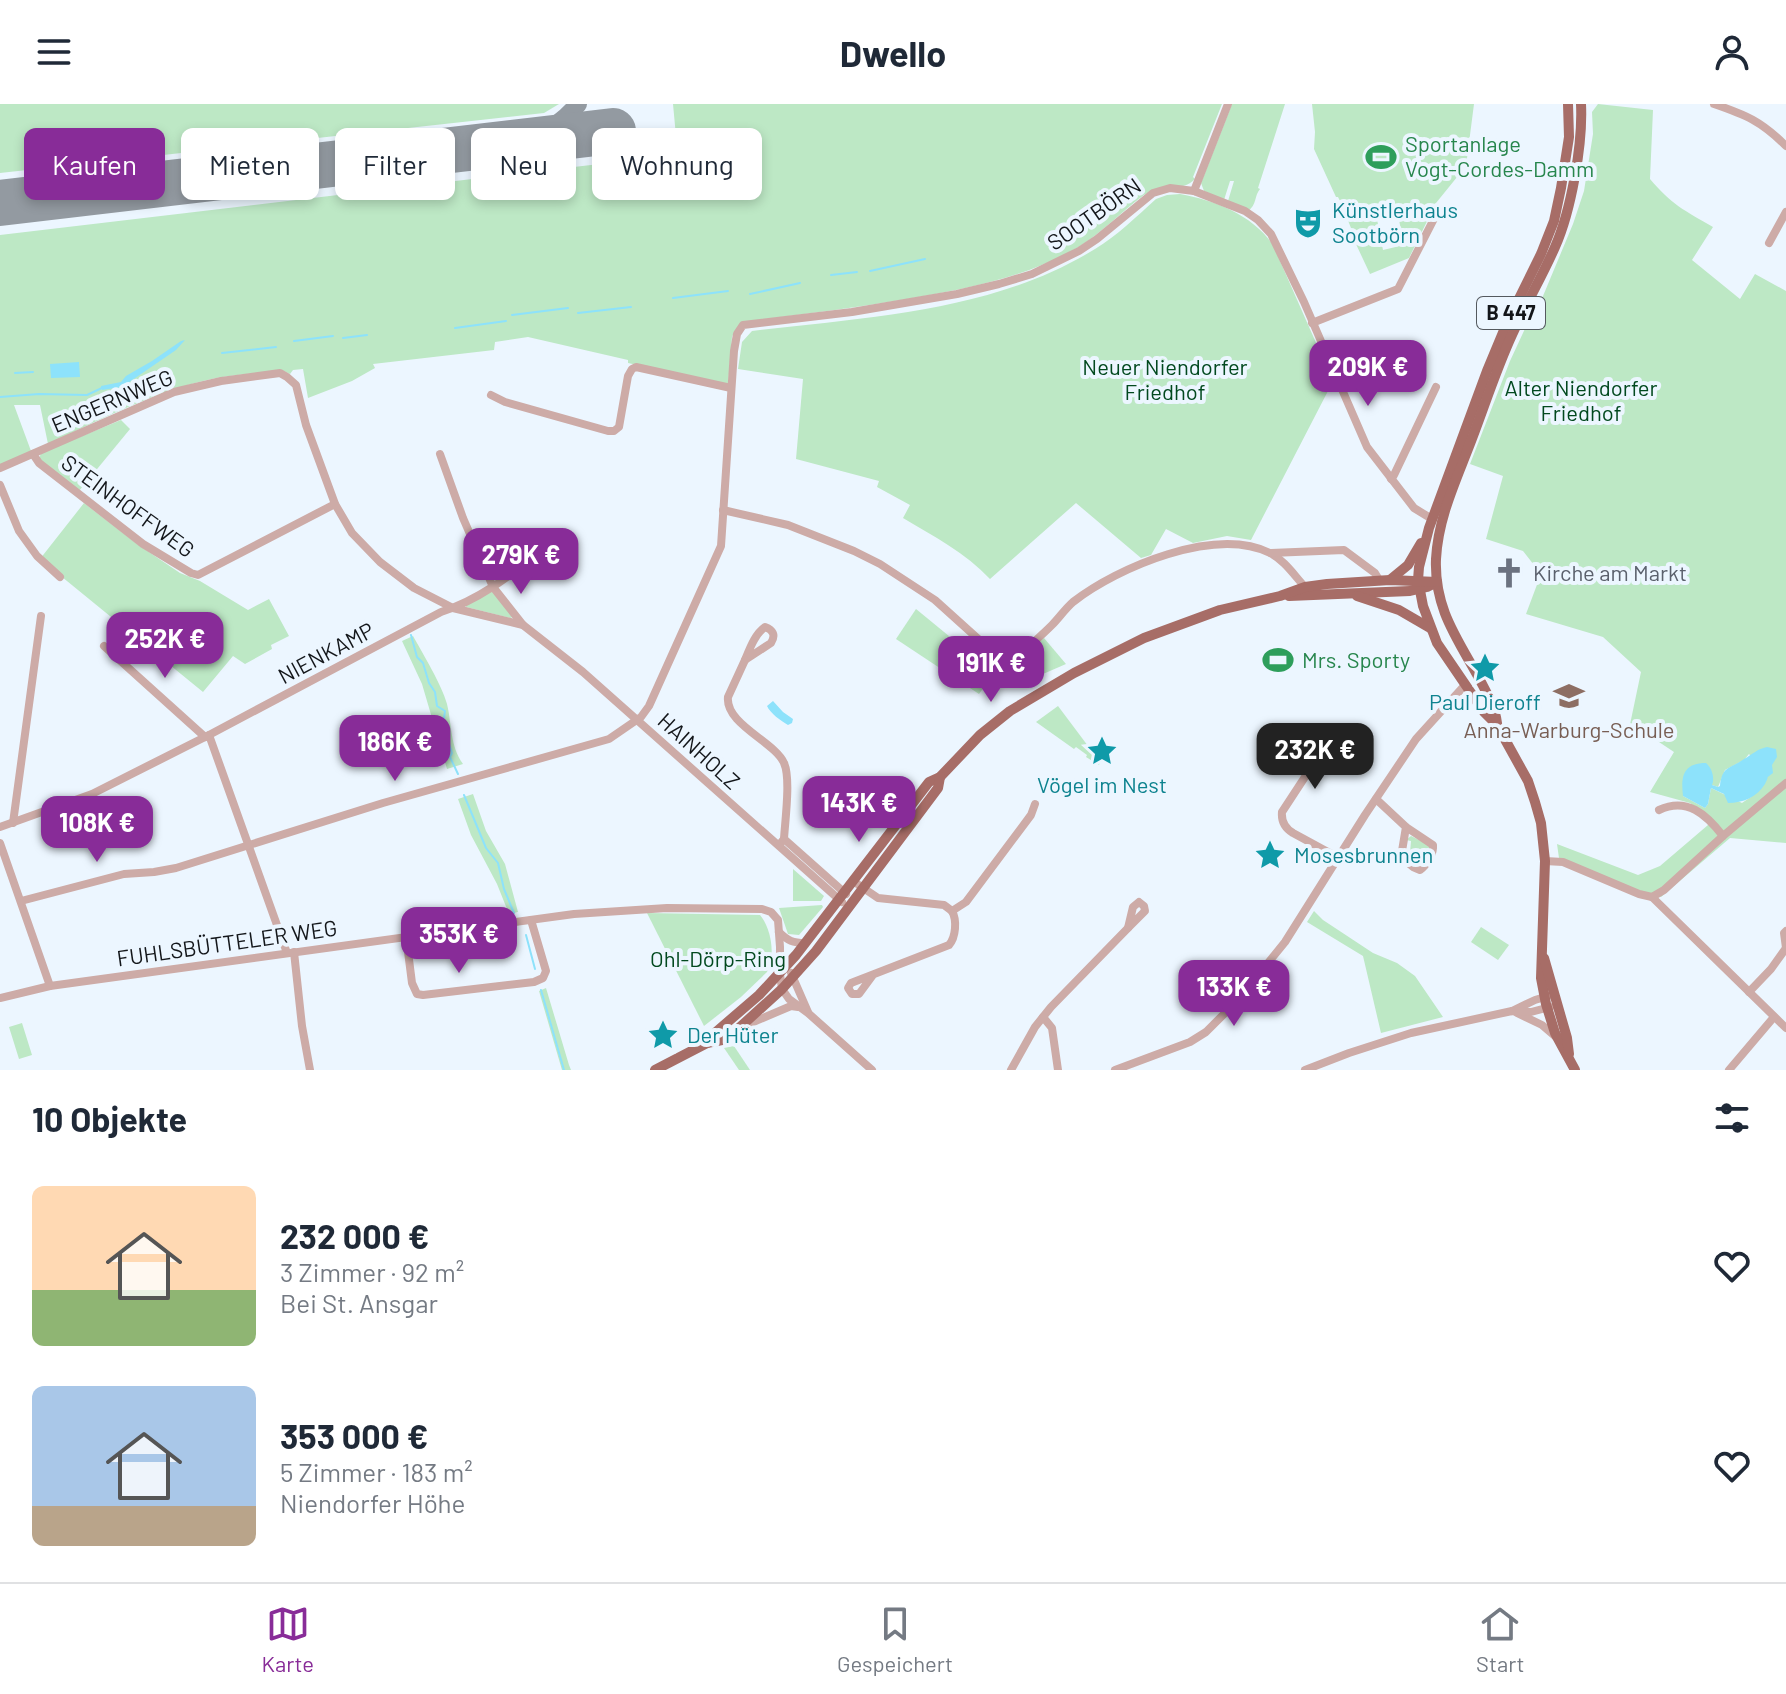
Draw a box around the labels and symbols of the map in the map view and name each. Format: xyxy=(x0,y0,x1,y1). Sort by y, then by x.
place label: Sportanlage Vogt-Cordes-Damm xyxy=(1405,130,1594,181)
sports icon: Sportanlage Vogt-Cordes-Damm xyxy=(1364,140,1398,174)
street label: SOOTBÖRN xyxy=(1042,171,1145,255)
place label: Künstlerhaus Sootbörn xyxy=(1332,196,1458,247)
theatre icon: Künstlerhaus Sootbörn xyxy=(1291,206,1325,240)
road number: B 447 xyxy=(1477,297,1545,329)
pin: 209K € xyxy=(1303,340,1433,408)
park label: Neuer Niendorfer Friedhof xyxy=(1082,353,1248,404)
street label: ENGERNWEG xyxy=(47,363,176,437)
park label: Alter Niendorfer Friedhof xyxy=(1505,374,1658,425)
street label: STEINHOFFWEG xyxy=(57,448,200,562)
pin: 279K € xyxy=(456,528,586,596)
church icon: Kirche am Markt xyxy=(1492,556,1526,590)
place label: Kirche am Markt xyxy=(1533,559,1687,585)
pin: 252K € xyxy=(100,612,230,680)
street label: NIENKAMP xyxy=(273,616,378,688)
pin: 191K € xyxy=(926,636,1056,704)
sports icon: Mrs. Sporty xyxy=(1261,643,1295,677)
place label: Mrs. Sporty xyxy=(1302,646,1410,672)
place icon: Paul Dieroff xyxy=(1468,651,1502,685)
school or university icon: Anna-Warburg-Schule xyxy=(1552,679,1586,713)
place label: Paul Dieroff xyxy=(1429,688,1541,714)
street label: HAINHOLZ xyxy=(653,707,746,794)
pin: 186K € xyxy=(330,715,460,783)
place label: Anna-Warburg-Schule xyxy=(1463,716,1675,742)
pin: 232K € xyxy=(1250,723,1380,791)
place icon: Vögel im Nest xyxy=(1085,734,1119,768)
place label: Vögel im Nest xyxy=(1037,771,1167,797)
pin: 143K € xyxy=(794,776,924,844)
pin: 108K € xyxy=(32,796,162,864)
place icon: Mosesbrunnen xyxy=(1253,838,1287,872)
place label: Mosesbrunnen xyxy=(1294,841,1433,867)
pin: 353K € xyxy=(394,907,524,975)
street label: FUHLSBÜTTELER WEG xyxy=(115,914,339,970)
park label: Ohl-Dörp-Ring xyxy=(650,945,786,971)
pin: 133K € xyxy=(1169,960,1299,1028)
place icon: Der Hüter xyxy=(646,1018,680,1052)
place label: Der Hüter xyxy=(687,1021,778,1047)

